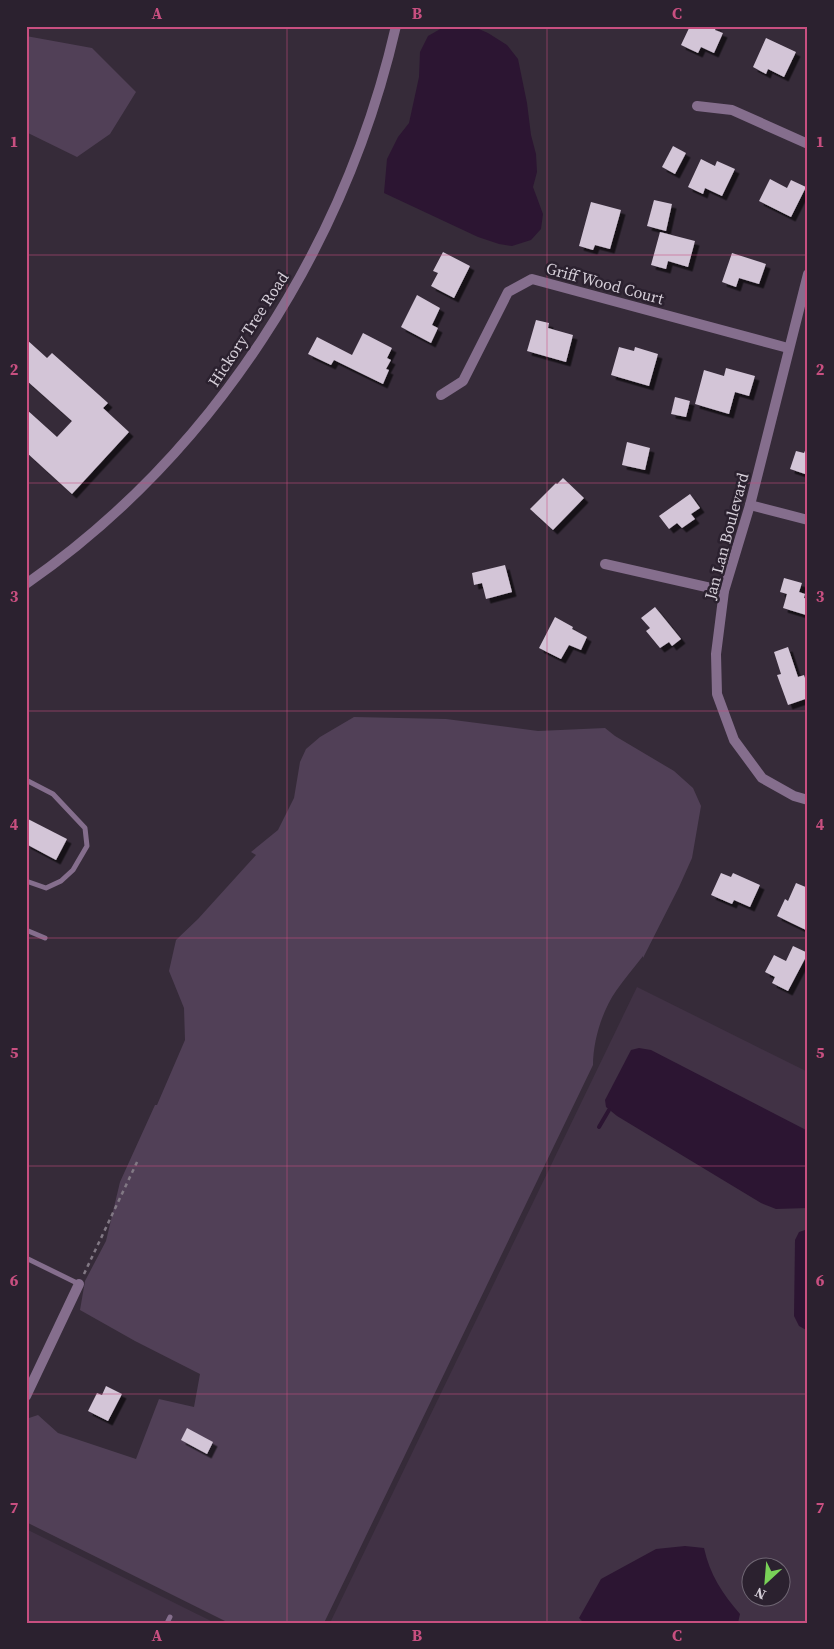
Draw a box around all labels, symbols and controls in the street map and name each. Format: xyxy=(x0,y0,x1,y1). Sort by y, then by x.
text: A xyxy=(152,2,163,24)
text: B xyxy=(412,2,423,24)
text: C xyxy=(672,2,682,24)
text: 1 xyxy=(10,130,18,152)
text: 1 xyxy=(816,130,824,152)
street label: Griff Wood Court xyxy=(544,257,667,310)
street label: Hickory Tree Road xyxy=(203,267,293,391)
text: 2 xyxy=(10,358,19,380)
text: 2 xyxy=(816,358,825,380)
street label: Jan Lan Boulevard xyxy=(698,470,754,603)
text: 3 xyxy=(10,585,19,607)
text: 3 xyxy=(816,585,825,607)
text: 4 xyxy=(10,813,19,835)
text: 4 xyxy=(816,813,825,835)
text: 5 xyxy=(10,1041,19,1063)
text: 5 xyxy=(816,1041,825,1063)
text: 6 xyxy=(10,1269,19,1291)
text: 6 xyxy=(816,1269,825,1291)
text: 7 xyxy=(10,1496,19,1518)
text: 7 xyxy=(816,1496,825,1518)
north arrow xyxy=(742,1556,792,1606)
text: N xyxy=(751,1582,769,1605)
text: A xyxy=(152,1624,163,1646)
text: B xyxy=(412,1624,423,1646)
text: C xyxy=(672,1624,682,1646)

